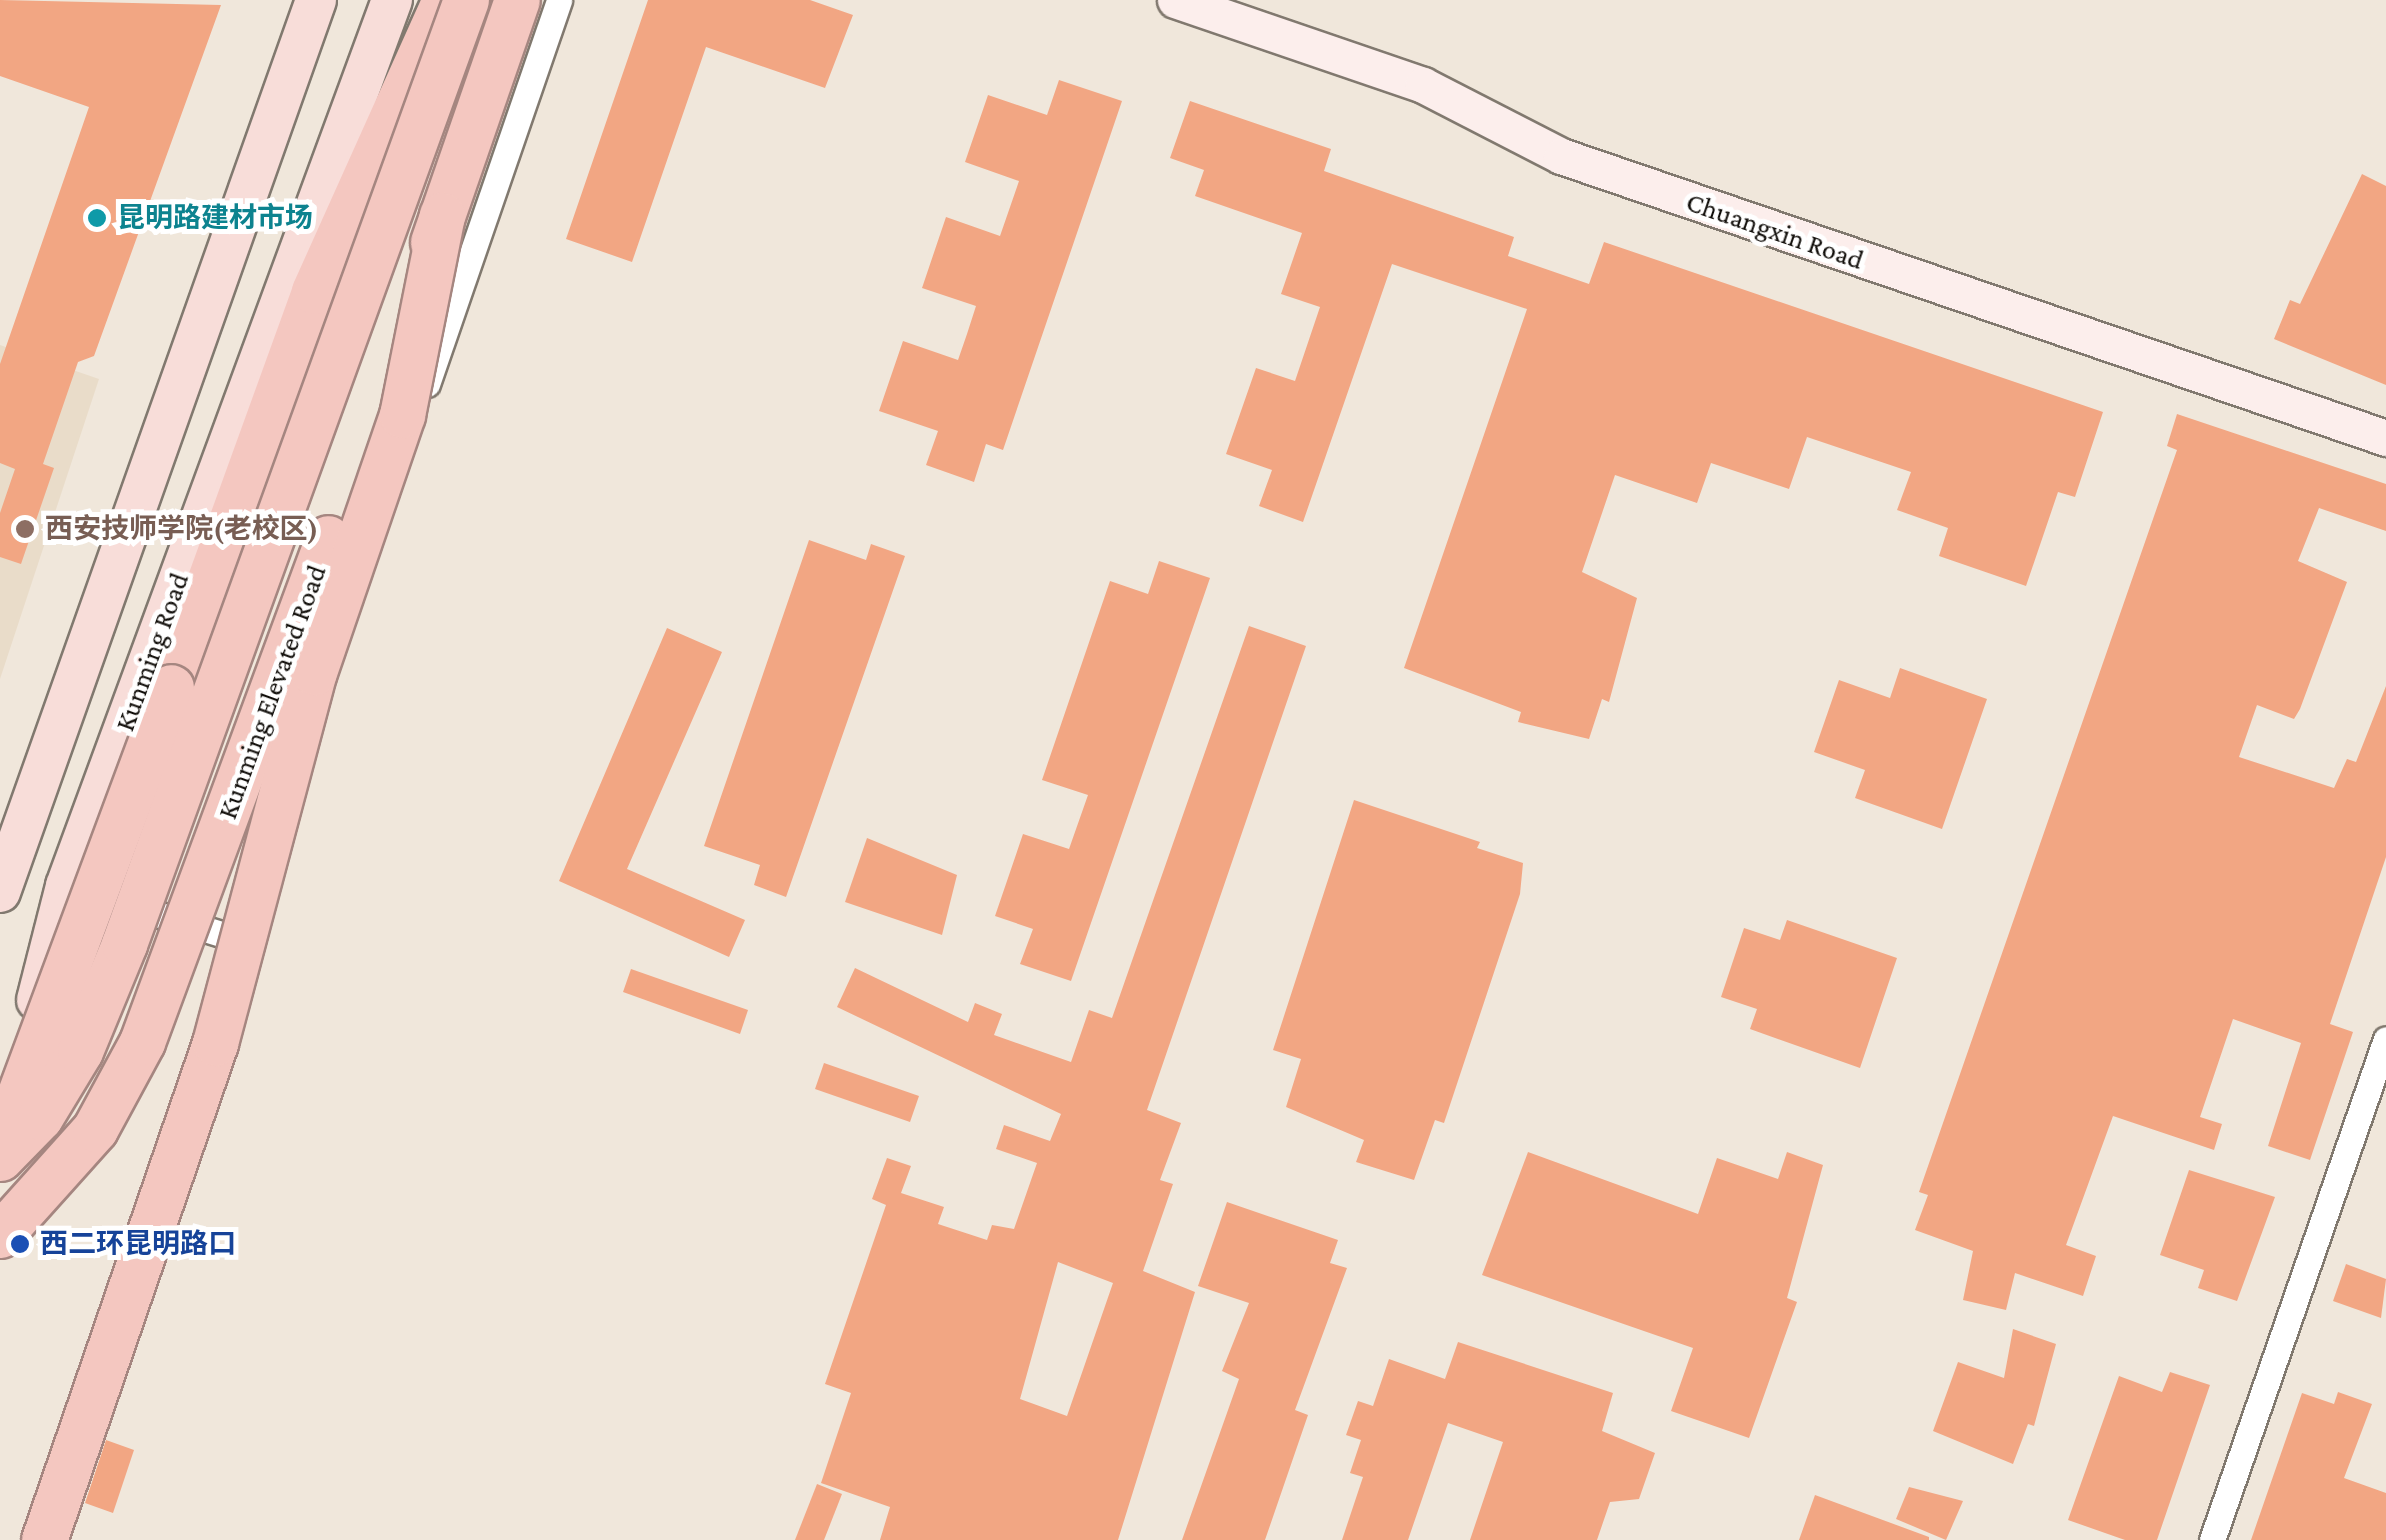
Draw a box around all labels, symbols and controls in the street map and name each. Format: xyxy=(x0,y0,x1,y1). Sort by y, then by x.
street label: Chuangxin Road xyxy=(1682,185,1868,277)
place label: 昆明路建材市场 xyxy=(117,201,313,235)
marker: 昆明路建材市场 xyxy=(86,207,108,229)
place label: 西安技师学院(老校区) xyxy=(45,512,318,546)
marker: 西安技师学院(老校区) xyxy=(14,518,36,540)
street label: Kunming Elevated Road xyxy=(210,560,334,824)
street label: Kunming Road xyxy=(108,568,196,736)
place label: 西二环昆明路口 xyxy=(40,1227,236,1261)
marker: 西二环昆明路口 xyxy=(9,1233,31,1255)

